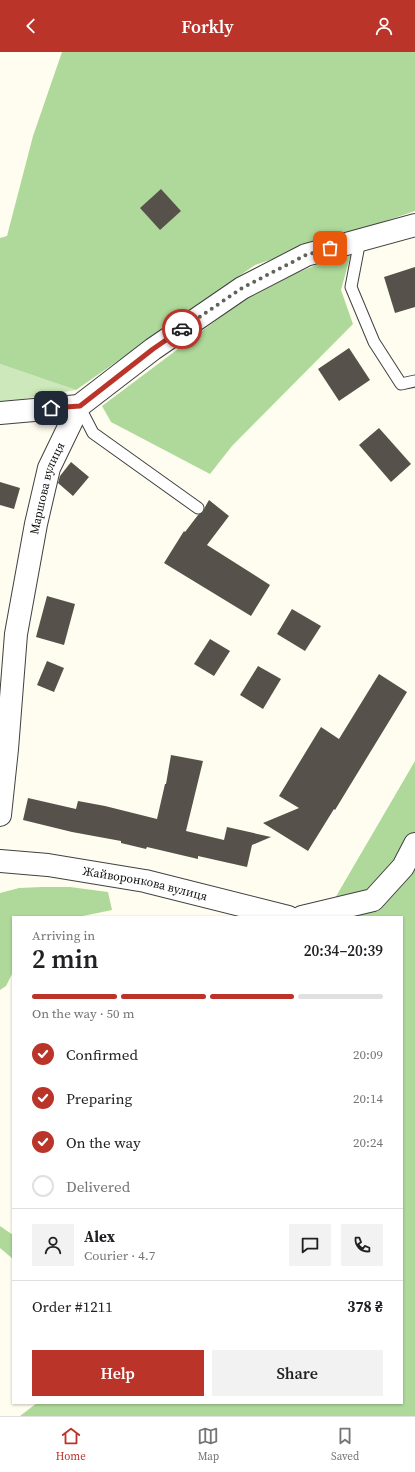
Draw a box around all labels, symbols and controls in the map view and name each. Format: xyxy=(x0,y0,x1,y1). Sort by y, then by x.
text: Forkly xyxy=(181,14,234,39)
icon: back xyxy=(20,15,42,37)
icon: person xyxy=(373,15,395,37)
pin xyxy=(313,231,347,265)
icon: bag xyxy=(319,237,341,259)
courier xyxy=(162,309,202,349)
icon: car xyxy=(171,318,193,340)
pin xyxy=(34,391,68,425)
icon: home xyxy=(40,397,62,419)
street label: Маршова вулиця xyxy=(26,439,68,536)
street label: Жайворонкова вулиця xyxy=(81,863,209,904)
text: Arriving in xyxy=(32,927,95,944)
text: 20:34–20:39 xyxy=(304,940,383,961)
text: 2 min xyxy=(32,941,99,977)
text: On the way · 50 m xyxy=(32,1005,134,1022)
icon: check xyxy=(32,1043,54,1065)
text: Confirmed xyxy=(66,1044,138,1065)
text: 20:09 xyxy=(353,1046,383,1063)
icon: check xyxy=(32,1087,54,1109)
text: Preparing xyxy=(66,1088,132,1109)
text: 20:14 xyxy=(353,1090,383,1107)
icon: check xyxy=(32,1131,54,1153)
text: On the way xyxy=(66,1132,141,1153)
text: 20:24 xyxy=(353,1134,383,1151)
text: Delivered xyxy=(66,1176,130,1197)
button: person xyxy=(32,1224,74,1266)
button: chat xyxy=(289,1224,331,1266)
button: phone xyxy=(341,1224,383,1266)
text: Alex xyxy=(84,1226,115,1247)
text: Courier · 4.7 xyxy=(84,1247,155,1264)
text: Order #1211 xyxy=(32,1296,113,1317)
text: 378 ₴ xyxy=(347,1296,383,1317)
button: Help xyxy=(32,1350,204,1396)
button: Share xyxy=(212,1350,383,1396)
tab: Home xyxy=(56,1425,86,1464)
tab: Map xyxy=(197,1425,219,1464)
tab: Saved xyxy=(331,1425,359,1464)

